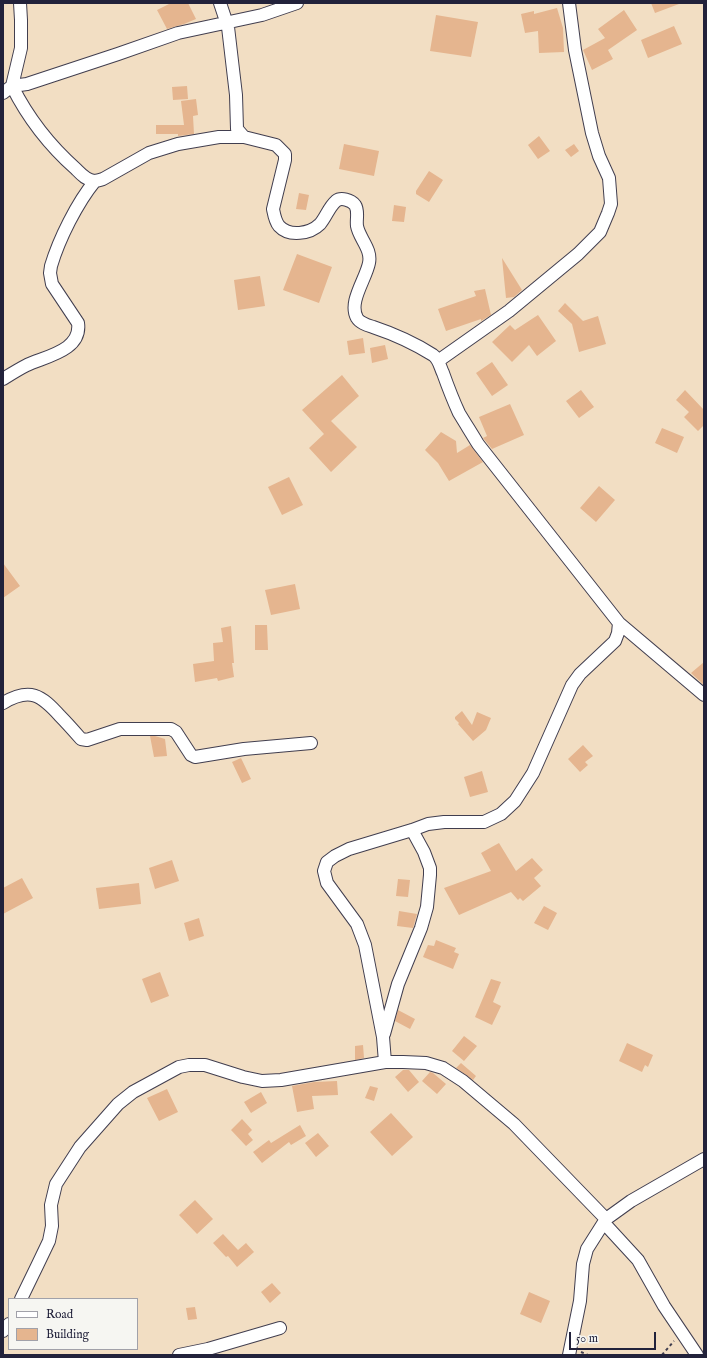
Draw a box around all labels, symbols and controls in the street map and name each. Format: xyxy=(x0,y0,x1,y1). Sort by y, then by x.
legend xyxy=(8,1298,138,1350)
text: Road xyxy=(46,1307,73,1322)
scale bar xyxy=(571,1324,658,1350)
text: Building xyxy=(46,1327,89,1342)
text: 50 m xyxy=(576,1331,598,1346)

